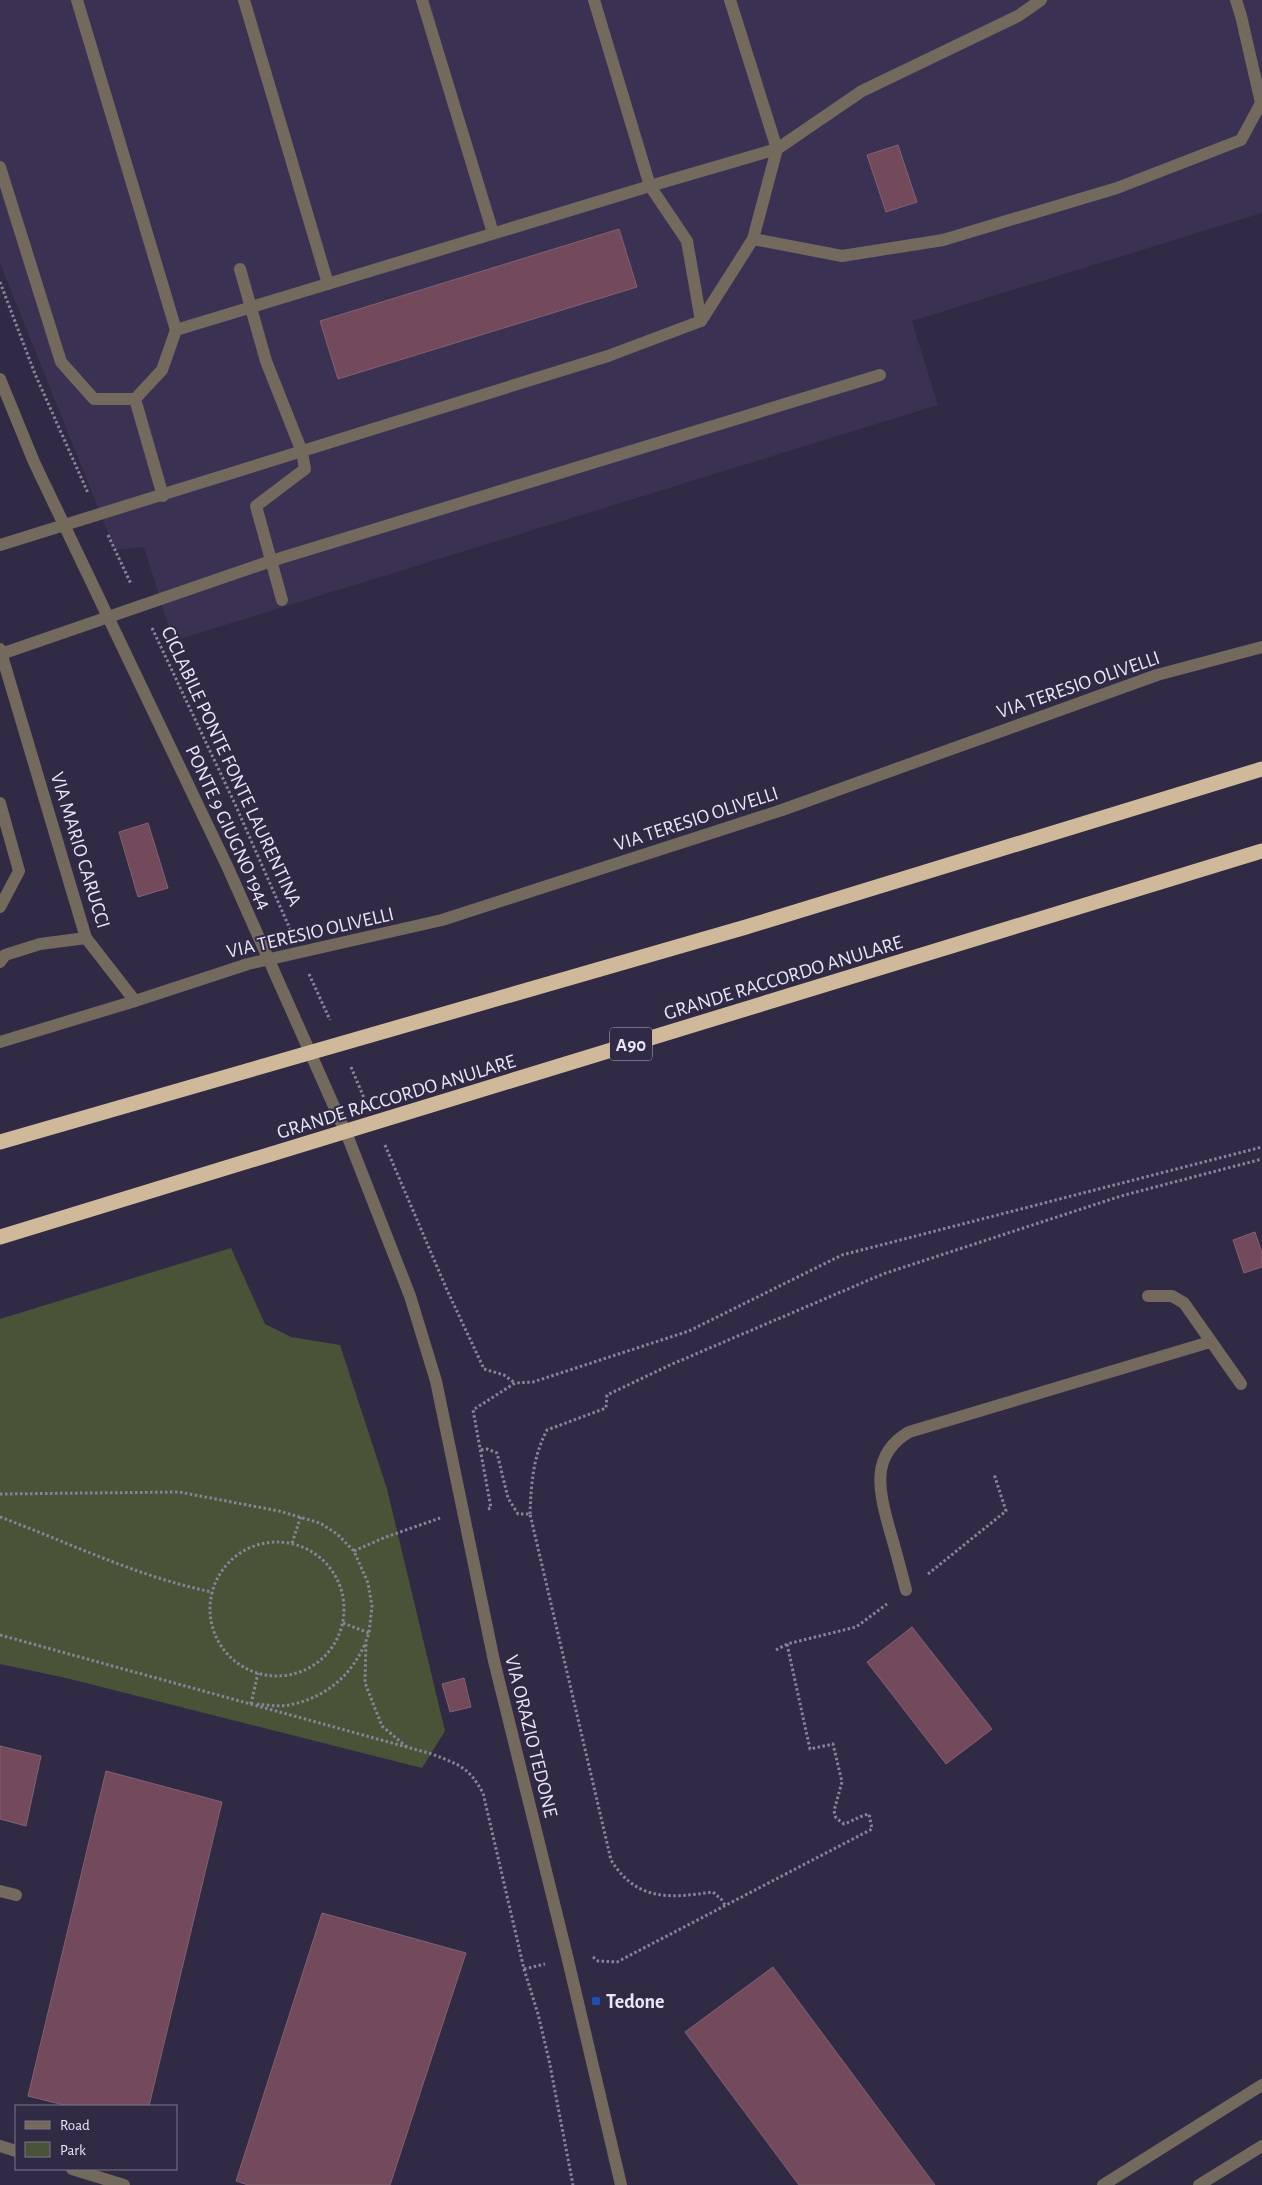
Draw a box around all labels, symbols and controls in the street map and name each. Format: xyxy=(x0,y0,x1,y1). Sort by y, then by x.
street label: CICLABILE PONTE FONTE LAURENTINA xyxy=(157,623,305,910)
street label: VIA TERESIO OLIVELLI xyxy=(994,648,1162,722)
street label: PONTE 9 GIUGNO 1944 xyxy=(181,742,275,913)
street label: VIA MARIO CARUCCI xyxy=(47,770,113,931)
street label: VIA TERESIO OLIVELLI xyxy=(612,783,781,855)
street label: VIA TERESIO OLIVELLI xyxy=(225,904,396,962)
street label: GRANDE RACCORDO ANULARE xyxy=(662,932,905,1024)
road number: A90 xyxy=(610,1028,652,1060)
street label: GRANDE RACCORDO ANULARE xyxy=(275,1051,518,1143)
street label: VIA ORAZIO TEDONE xyxy=(501,1653,561,1820)
place label: Tedone xyxy=(606,1992,665,2012)
marker: Tedone xyxy=(590,1995,602,2007)
legend xyxy=(15,2105,178,2170)
text: Road xyxy=(60,2118,90,2133)
text: Park xyxy=(60,2143,86,2158)

